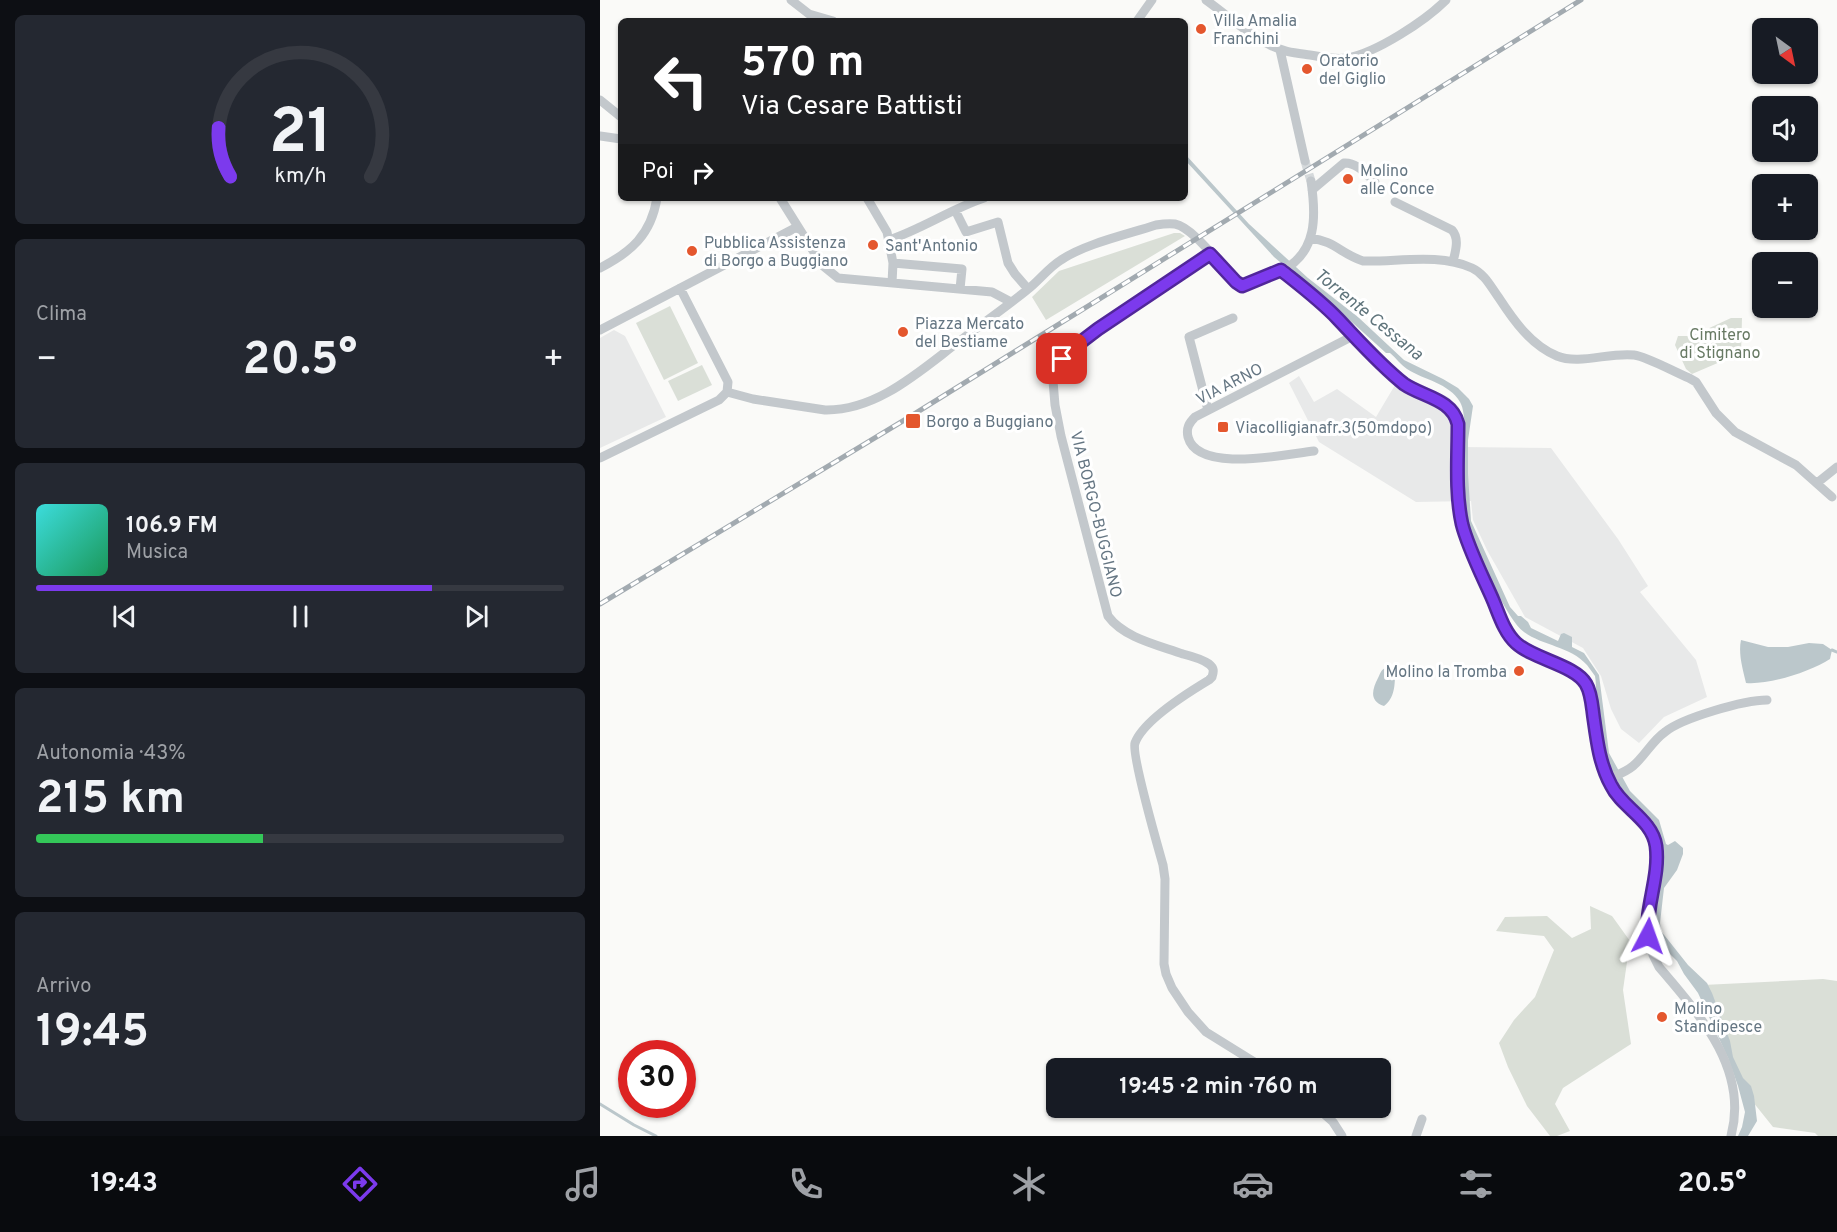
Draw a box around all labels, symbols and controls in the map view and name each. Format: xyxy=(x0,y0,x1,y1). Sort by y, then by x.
place label: Villa Amalia Franchini xyxy=(1213,12,1297,50)
north arrow xyxy=(1752,18,1818,84)
map controls xyxy=(1752,18,1818,318)
marker: Villa Amalia Franchini xyxy=(1194,22,1208,36)
text: 570 m xyxy=(741,38,864,91)
icon: left xyxy=(642,42,720,120)
place label: Oratorio del Giglio xyxy=(1319,52,1386,90)
marker: Oratorio del Giglio xyxy=(1300,62,1314,76)
text: Via Cesare Battisti xyxy=(741,90,963,124)
text: 21 xyxy=(268,96,332,175)
button: sound xyxy=(1752,96,1818,162)
icon: right xyxy=(686,156,719,189)
text: Poi xyxy=(642,159,674,186)
place label: Molino alle Conce xyxy=(1360,162,1434,200)
text: km/h xyxy=(274,163,326,190)
marker: Molino alle Conce xyxy=(1341,172,1355,186)
button: + xyxy=(1752,174,1818,240)
place label: Pubblica Assistenza di Borgo a Buggiano xyxy=(704,234,848,272)
place label: Sant'Antonio xyxy=(885,237,978,257)
marker: Sant'Antonio xyxy=(866,238,880,252)
marker: Pubblica Assistenza di Borgo a Buggiano xyxy=(685,244,699,258)
button: − xyxy=(1752,252,1818,318)
water label: Torrente Cessana xyxy=(1309,264,1428,367)
text: Clima xyxy=(36,302,87,328)
place label: Piazza Mercato del Bestiame xyxy=(915,315,1024,353)
marker: Piazza Mercato del Bestiame xyxy=(896,325,910,339)
park label: Cimitero di Stignano xyxy=(1679,326,1761,364)
text: 20.5° xyxy=(243,333,357,390)
pin xyxy=(1036,333,1087,384)
text: − xyxy=(36,340,57,382)
text: + xyxy=(543,340,564,382)
icon: arrive xyxy=(1045,342,1078,375)
street label: VIA ARNO xyxy=(1193,360,1267,410)
marker: Borgo a Buggiano xyxy=(904,412,922,430)
place label: Borgo a Buggiano xyxy=(926,413,1053,433)
place label: Viacolligianafr.3(50mdopo) xyxy=(1235,419,1432,439)
marker: Viacolligianafr.3(50mdopo) xyxy=(1216,420,1230,434)
street label: VIA BORGO-BUGGIANO xyxy=(1065,429,1125,600)
text: 106.9 FM xyxy=(126,513,218,540)
text: Musica xyxy=(126,540,188,566)
icon: previous xyxy=(108,600,141,633)
icon: pause xyxy=(284,600,317,633)
icon: next xyxy=(460,600,493,633)
place label: Molino la Tromba xyxy=(1385,663,1507,683)
marker: Molino la Tromba xyxy=(1512,664,1526,678)
text: Autonomia · 43% xyxy=(36,741,186,767)
text: 215 km xyxy=(36,772,185,829)
position arrow xyxy=(1616,904,1680,968)
text: Arrivo xyxy=(36,974,91,1000)
place label: Molino Standipesce xyxy=(1674,1000,1762,1038)
text: 19:45 xyxy=(36,1005,149,1062)
marker: Molino Standipesce xyxy=(1655,1010,1669,1024)
speed limit sign: 30 xyxy=(618,1040,696,1118)
text: 19:45 · 2 min · 760 m xyxy=(1119,1074,1318,1101)
icon: directions xyxy=(339,1163,381,1205)
icon: music xyxy=(562,1163,604,1205)
icon: phone xyxy=(785,1163,827,1205)
icon: climate xyxy=(1008,1163,1050,1205)
icon: car xyxy=(1232,1163,1274,1205)
icon: filters xyxy=(1455,1163,1497,1205)
text: 19:43 xyxy=(91,1167,158,1201)
text: 20.5° xyxy=(1678,1167,1746,1201)

